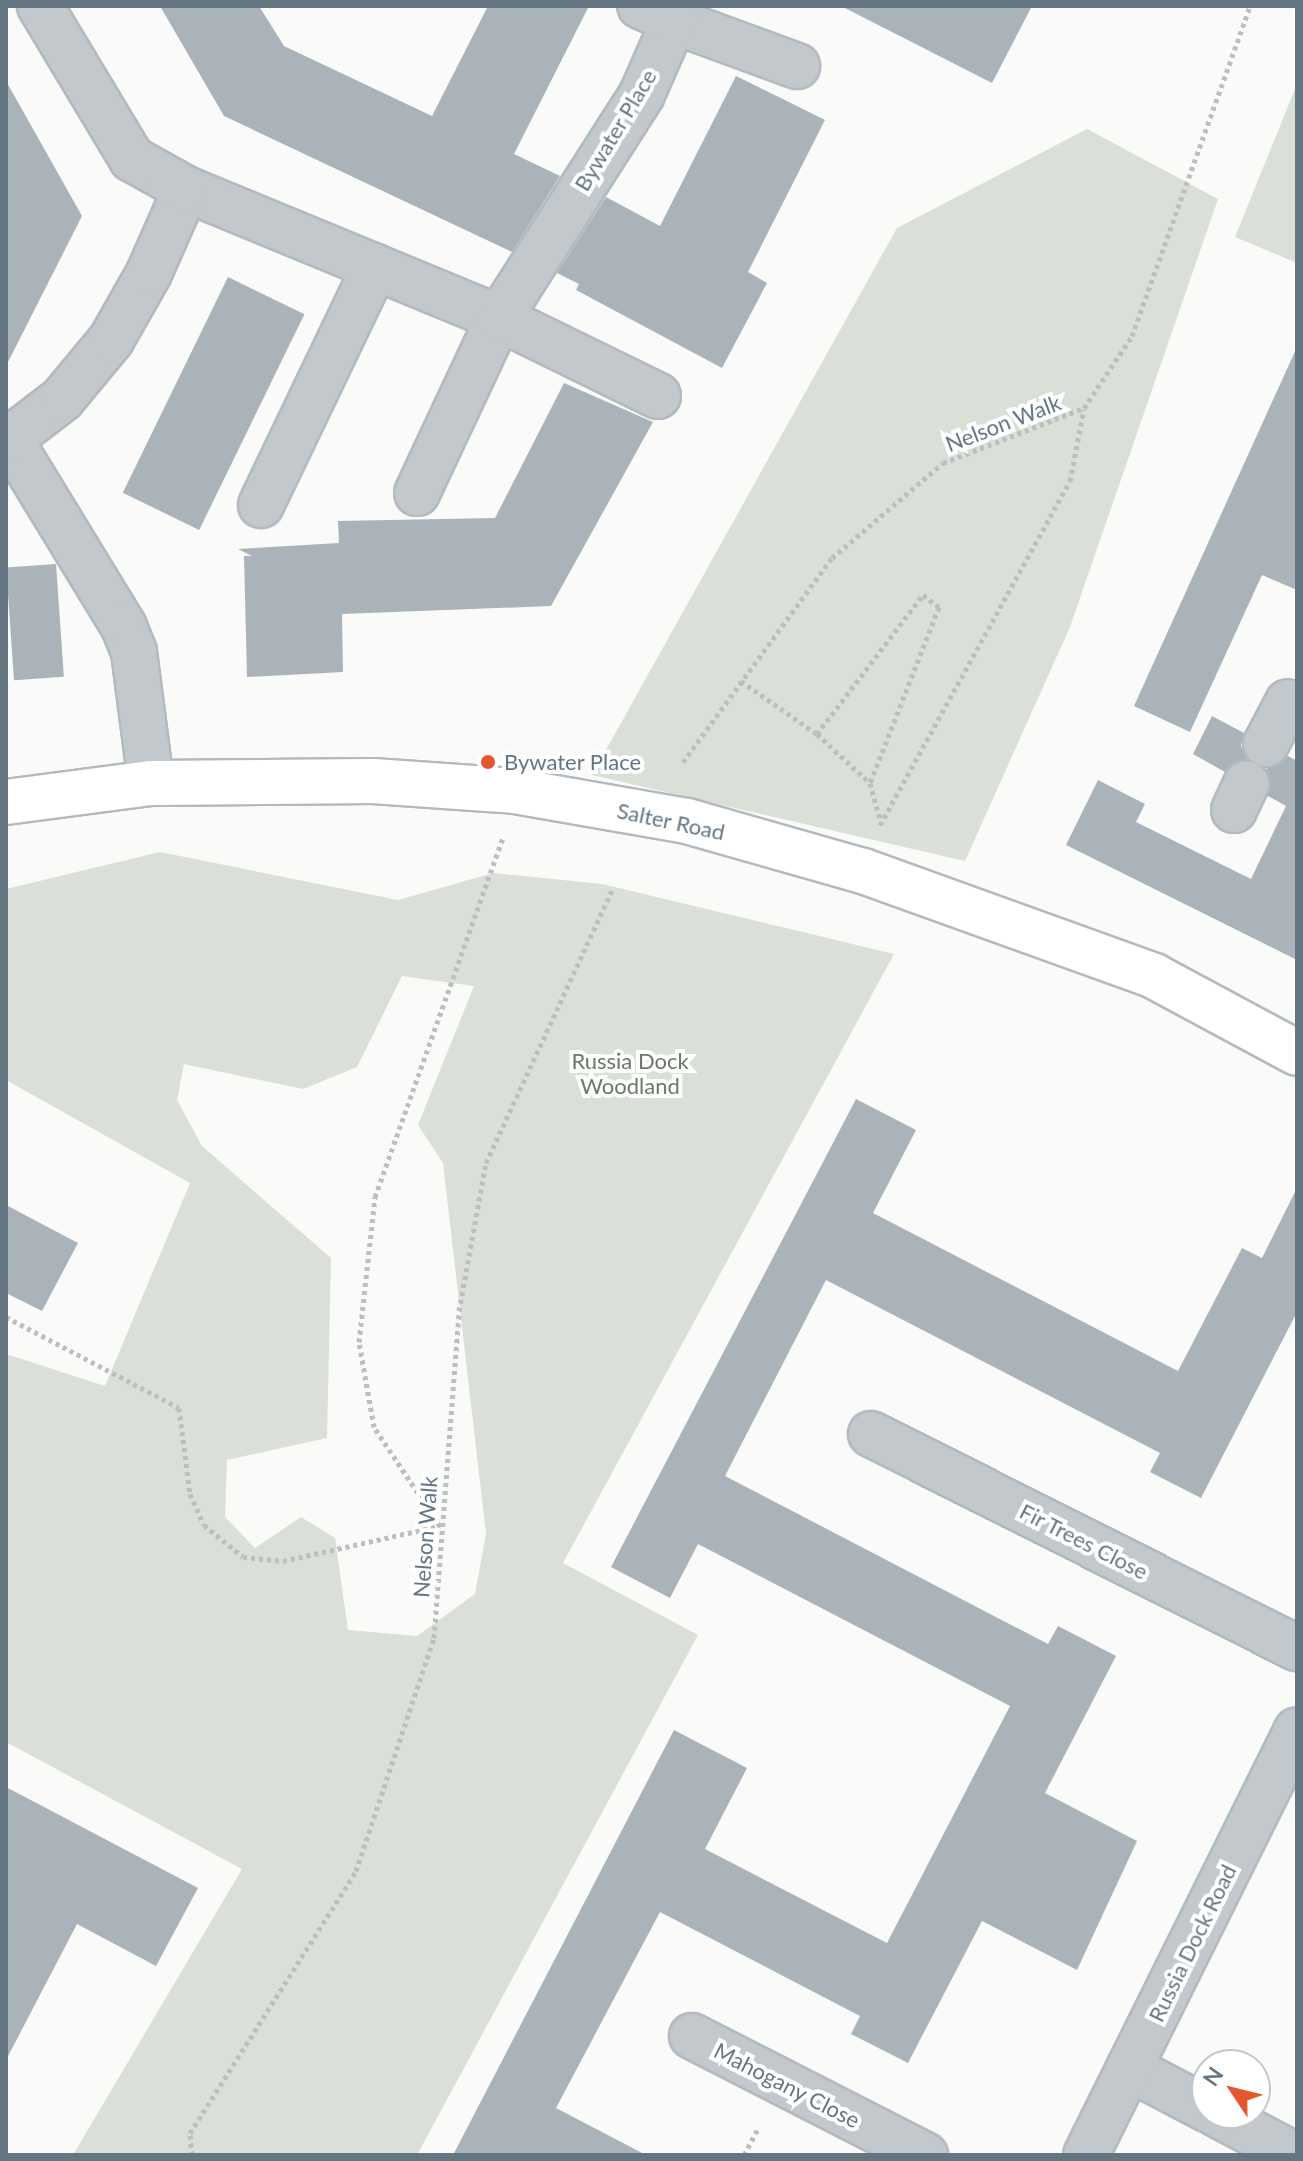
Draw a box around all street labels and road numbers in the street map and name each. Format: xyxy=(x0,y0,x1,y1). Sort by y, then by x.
street label: Bywater Place xyxy=(568,64,662,196)
street label: Nelson Walk xyxy=(941,389,1065,457)
street label: Salter Road xyxy=(615,797,727,845)
street label: Nelson Walk xyxy=(408,1475,442,1599)
street label: Fir Trees Close xyxy=(1015,1497,1153,1585)
street label: Russia Dock Road xyxy=(1143,1860,1241,2026)
street label: Mahogany Close xyxy=(709,2037,865,2133)

